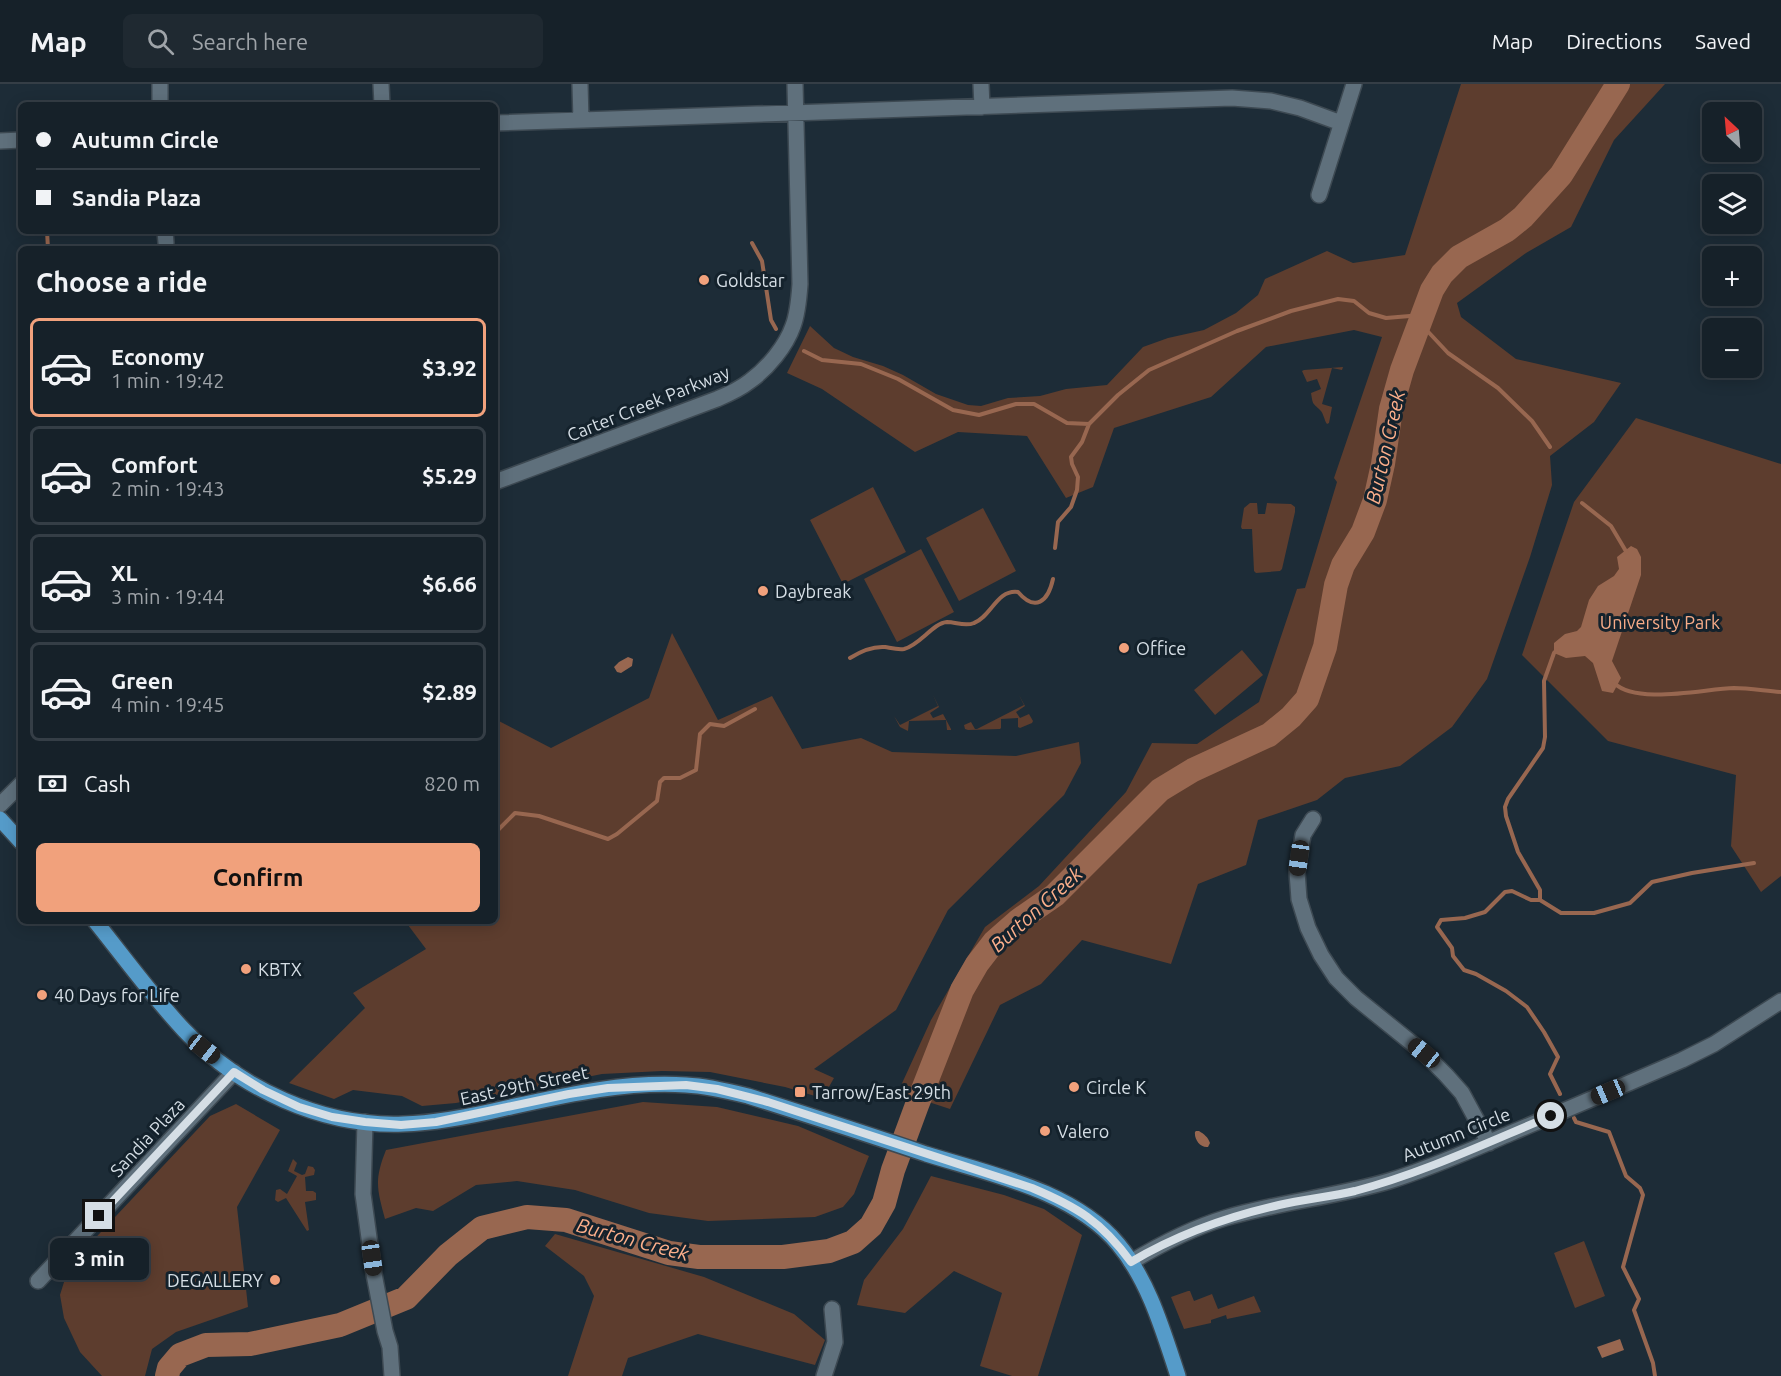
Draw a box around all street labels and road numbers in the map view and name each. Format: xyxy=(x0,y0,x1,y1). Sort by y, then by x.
street label: Carter Creek Parkway xyxy=(564,361,733,445)
street label: East 29th Street xyxy=(458,1062,590,1108)
street label: Sandia Plaza xyxy=(106,1094,188,1180)
street label: Autumn Circle xyxy=(1399,1103,1513,1165)

